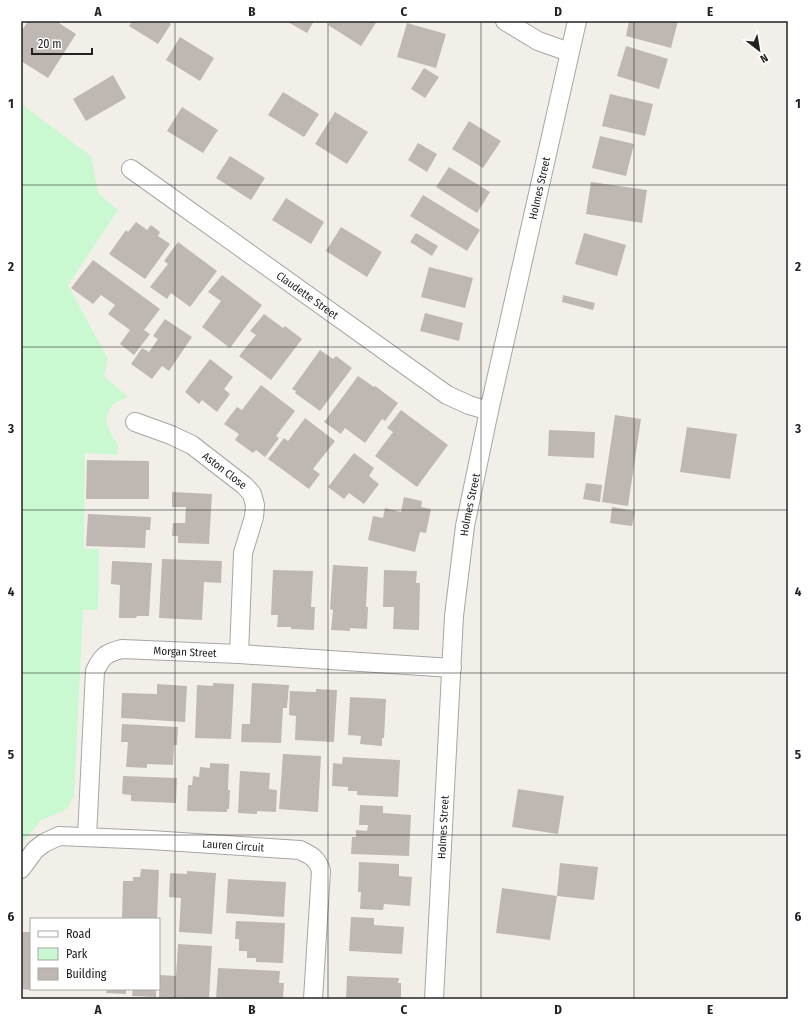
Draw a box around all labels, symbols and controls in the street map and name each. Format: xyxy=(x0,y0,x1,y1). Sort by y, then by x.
text: A xyxy=(93,4,102,19)
text: B xyxy=(248,4,256,19)
text: C xyxy=(401,4,408,19)
text: D xyxy=(554,4,562,19)
text: E xyxy=(707,4,713,19)
scale bar xyxy=(32,30,92,56)
north arrow xyxy=(739,30,779,70)
text: 20 m xyxy=(38,37,62,51)
text: N xyxy=(758,51,770,65)
text: 1 xyxy=(8,96,14,111)
text: 1 xyxy=(795,96,801,111)
street label: Holmes Street xyxy=(526,155,553,221)
text: 2 xyxy=(7,259,14,274)
text: 2 xyxy=(794,259,801,274)
street label: Claudette Street xyxy=(274,269,341,322)
text: 3 xyxy=(7,421,14,436)
text: 3 xyxy=(794,421,801,436)
street label: Aston Close xyxy=(200,449,250,492)
street label: Holmes Street xyxy=(457,472,482,537)
text: 4 xyxy=(8,584,15,599)
text: 4 xyxy=(795,584,802,599)
street label: Morgan Street xyxy=(153,644,217,660)
text: 5 xyxy=(8,747,14,762)
text: 5 xyxy=(795,747,801,762)
street label: Holmes Street xyxy=(435,795,451,859)
street label: Lauren Circuit xyxy=(202,837,265,854)
text: 6 xyxy=(8,909,15,924)
text: 6 xyxy=(795,909,802,924)
legend xyxy=(30,918,160,990)
text: Road xyxy=(66,927,91,941)
text: Park xyxy=(66,947,88,961)
text: Building xyxy=(66,967,107,981)
text: A xyxy=(93,1002,102,1017)
text: B xyxy=(248,1002,256,1017)
text: C xyxy=(401,1002,408,1017)
text: D xyxy=(554,1002,562,1017)
text: E xyxy=(707,1002,713,1017)

